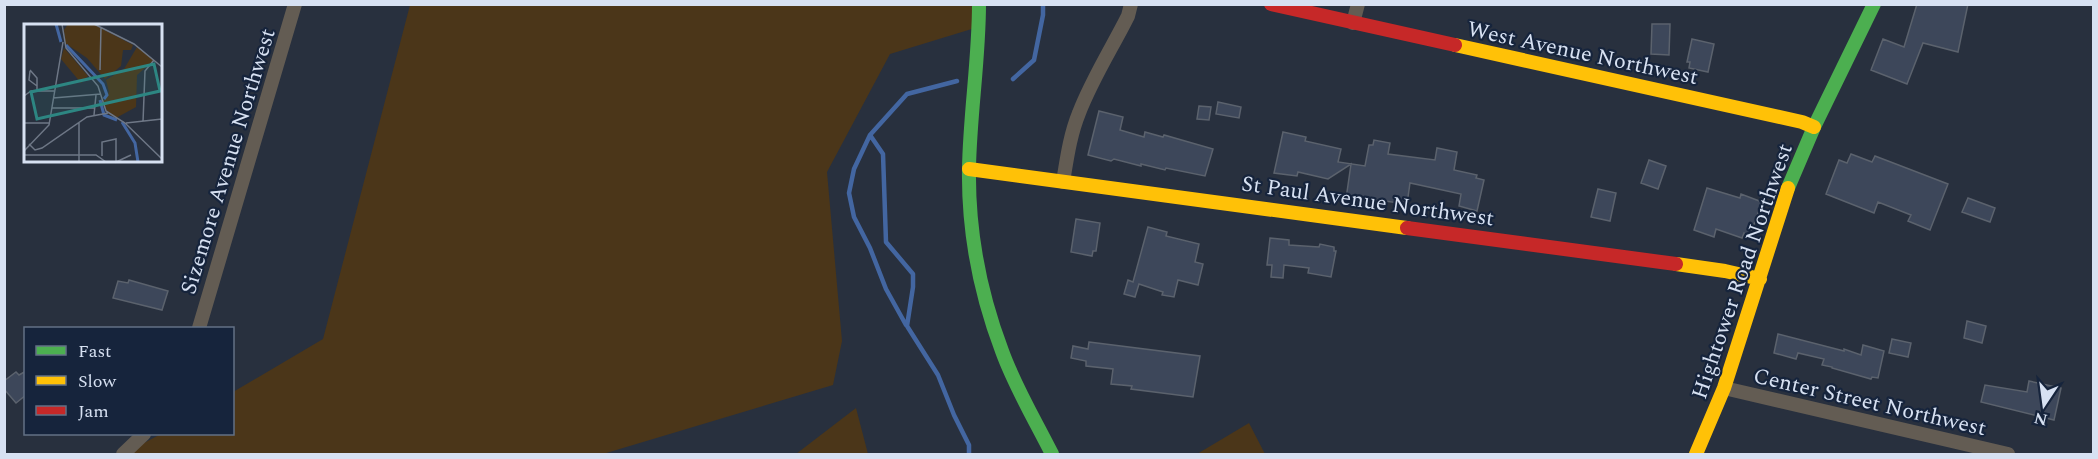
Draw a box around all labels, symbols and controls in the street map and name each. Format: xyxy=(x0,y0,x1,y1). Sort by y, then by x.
street label: West Avenue Northwest xyxy=(1464,13,1701,94)
inset map xyxy=(24,24,162,162)
street label: Sizemore Avenue Northwest xyxy=(172,24,285,298)
street label: Hightower Road Northwest xyxy=(1683,139,1802,404)
street label: St Paul Avenue Northwest xyxy=(1239,167,1496,236)
legend xyxy=(24,327,234,435)
text: Fast xyxy=(78,338,111,365)
street label: Center Street Northwest xyxy=(1750,360,1990,445)
text: Slow xyxy=(78,368,117,395)
north arrow xyxy=(2014,375,2074,435)
text: Jam xyxy=(78,398,109,425)
text: N xyxy=(2032,405,2050,432)

